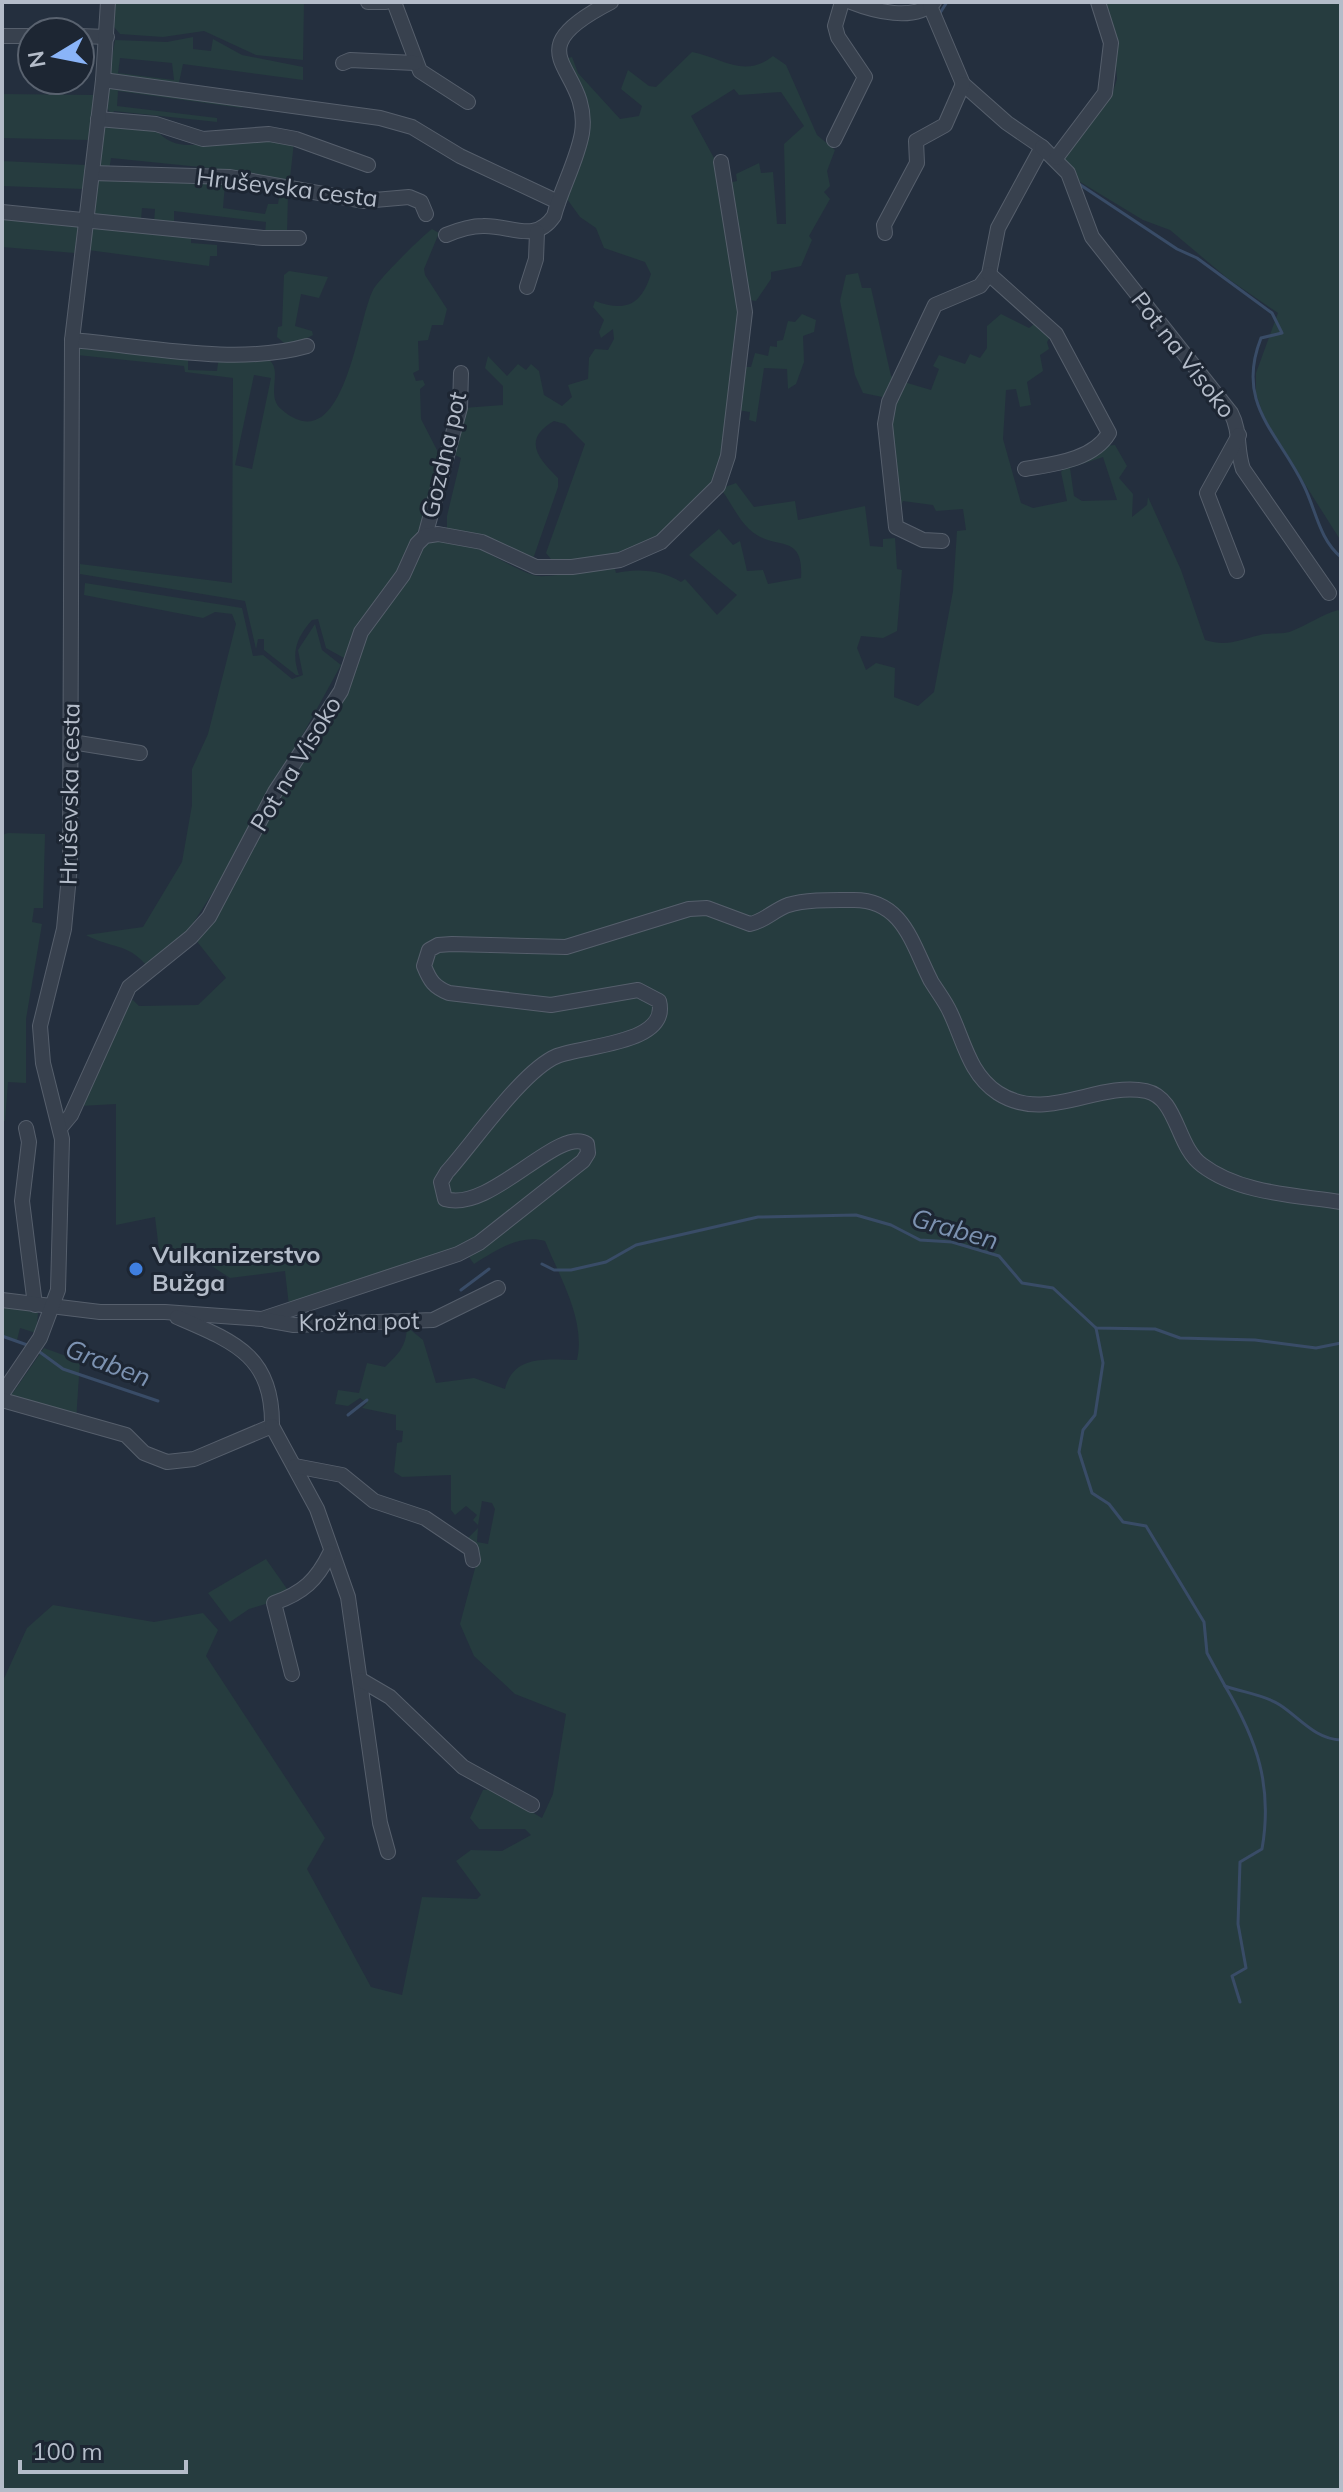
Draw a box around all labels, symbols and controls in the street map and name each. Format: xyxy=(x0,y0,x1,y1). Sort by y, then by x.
north arrow xyxy=(16,16,96,96)
text: N xyxy=(21,49,52,70)
street label: Hruševska cesta xyxy=(195,161,379,213)
street label: Pot na Visoko xyxy=(1125,285,1242,423)
street label: Gozdna pot xyxy=(414,389,472,521)
street label: Pot na Visoko xyxy=(243,691,347,836)
street label: Hruševska cesta xyxy=(52,703,86,885)
water label: Graben xyxy=(908,1200,1002,1257)
place label: Vulkanizerstvo Bužga xyxy=(151,1239,320,1297)
marker: Vulkanizerstvo Bužga xyxy=(127,1260,145,1278)
street label: Krožna pot xyxy=(298,1305,420,1337)
water label: Graben xyxy=(61,1331,156,1394)
scale bar xyxy=(20,2424,186,2474)
text: 100 m xyxy=(32,2436,103,2466)

